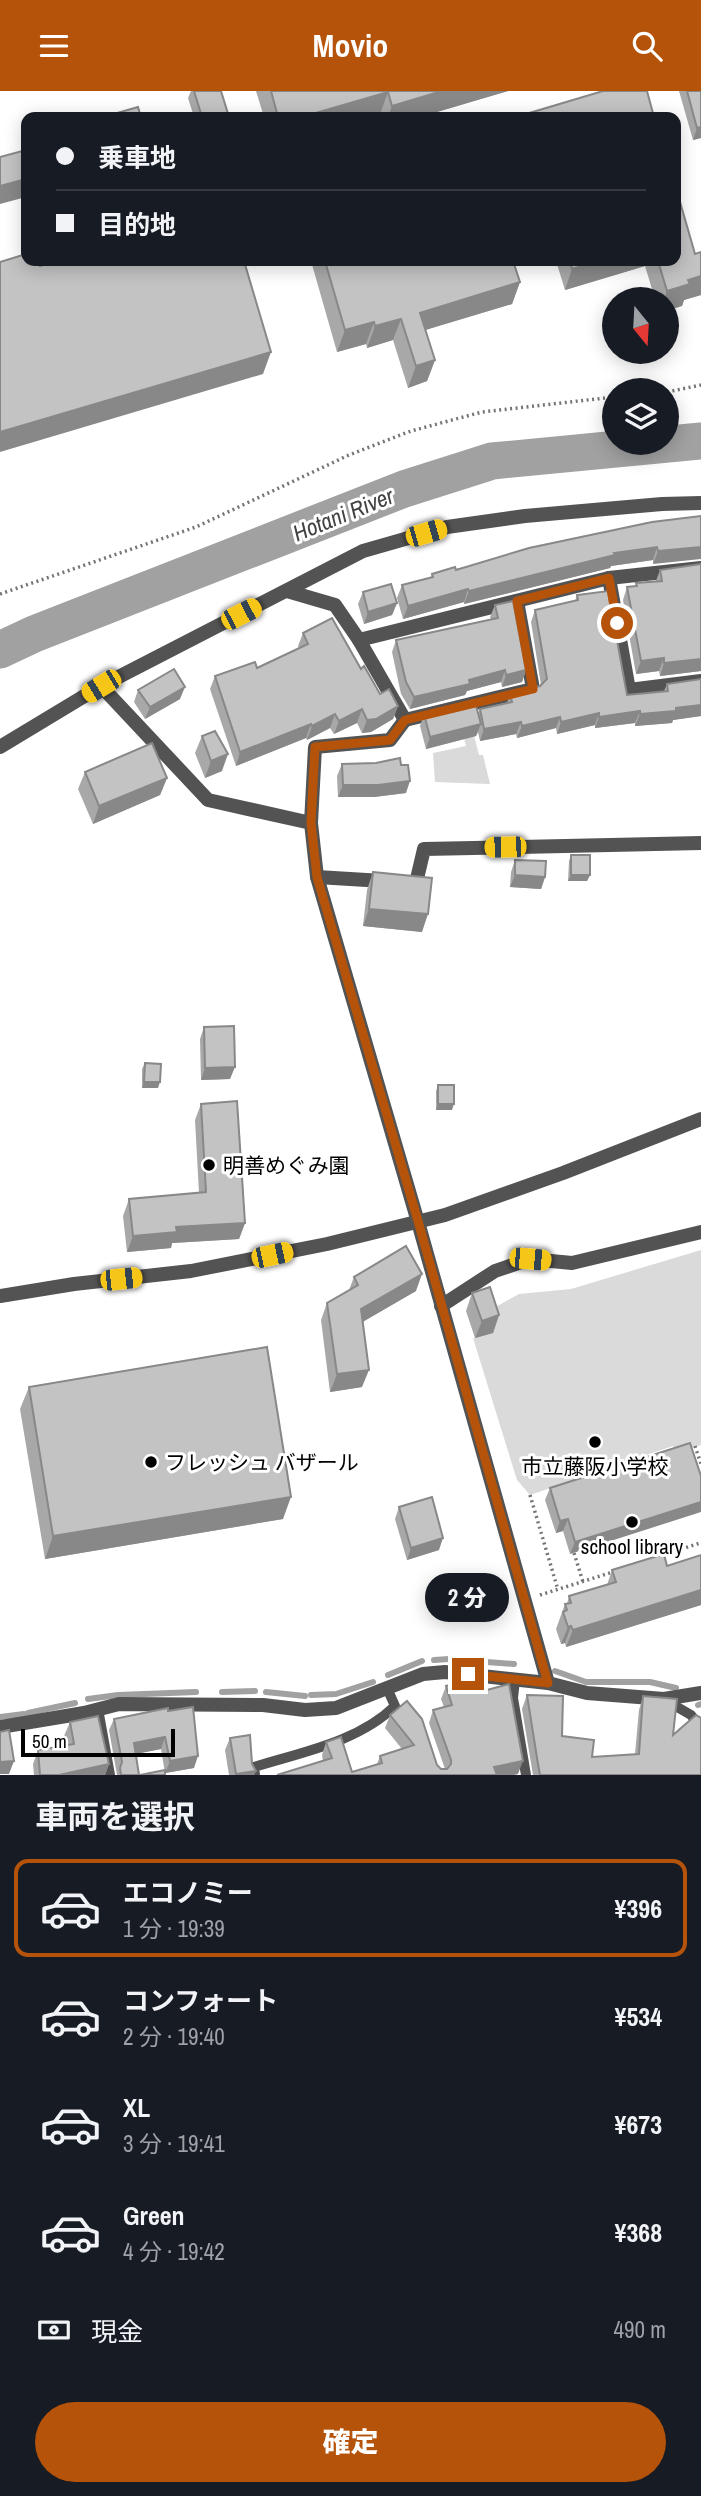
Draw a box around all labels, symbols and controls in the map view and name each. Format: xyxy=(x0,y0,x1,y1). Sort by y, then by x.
text: Movio xyxy=(313,24,388,67)
icon: menu xyxy=(35,27,73,65)
icon: search xyxy=(628,27,666,65)
text: 乗車地 xyxy=(98,140,176,175)
text: 目的地 xyxy=(98,207,176,242)
north arrow xyxy=(602,287,679,364)
map controls xyxy=(602,287,679,455)
button: layers xyxy=(602,378,679,455)
water label: Hotani River xyxy=(288,480,399,548)
car xyxy=(403,517,450,549)
car xyxy=(218,595,265,633)
route start xyxy=(601,607,633,639)
car xyxy=(78,666,125,706)
car xyxy=(484,836,527,858)
place label: 明善めぐみ園 xyxy=(223,1151,350,1180)
marker: 明善めぐみ園 xyxy=(201,1157,217,1173)
car xyxy=(250,1240,295,1270)
car xyxy=(509,1247,552,1271)
car xyxy=(100,1266,143,1292)
marker: 市立藤阪小学校 xyxy=(587,1434,603,1450)
place label: フレッシュ バザール xyxy=(165,1448,359,1477)
place label: 市立藤阪小学校 xyxy=(522,1452,669,1481)
marker: フレッシュ バザール xyxy=(143,1454,159,1470)
marker: school library xyxy=(624,1514,640,1530)
place label: school library xyxy=(581,1532,684,1561)
callout: 2 分 xyxy=(426,1573,510,1621)
text: 2 分 xyxy=(448,1582,486,1613)
route end xyxy=(452,1658,484,1690)
scale bar xyxy=(21,1726,175,1758)
text: 50 m xyxy=(32,1728,67,1754)
text: 車両を選択 xyxy=(35,1795,195,1838)
text: エコノミー xyxy=(123,1875,253,1910)
icon: car xyxy=(39,1877,102,1940)
text: ¥396 xyxy=(615,1891,662,1926)
text: 1 分 · 19:39 xyxy=(123,1913,225,1944)
text: コンフォート xyxy=(123,1983,278,2018)
icon: car xyxy=(39,1985,102,2048)
text: ¥534 xyxy=(615,1999,662,2034)
text: 2 分 · 19:40 xyxy=(123,2021,225,2052)
text: XL xyxy=(123,2090,150,2125)
icon: car xyxy=(39,2093,102,2156)
text: ¥673 xyxy=(615,2107,662,2142)
text: 3 分 · 19:41 xyxy=(123,2128,225,2159)
text: Green xyxy=(123,2198,185,2233)
icon: car xyxy=(39,2201,102,2264)
text: ¥368 xyxy=(615,2215,662,2250)
text: 4 分 · 19:42 xyxy=(123,2236,225,2267)
icon: cash xyxy=(35,2311,73,2349)
text: 現金 xyxy=(91,2314,143,2349)
text: 490 m xyxy=(614,2314,666,2345)
button: 確定 xyxy=(35,2402,666,2482)

